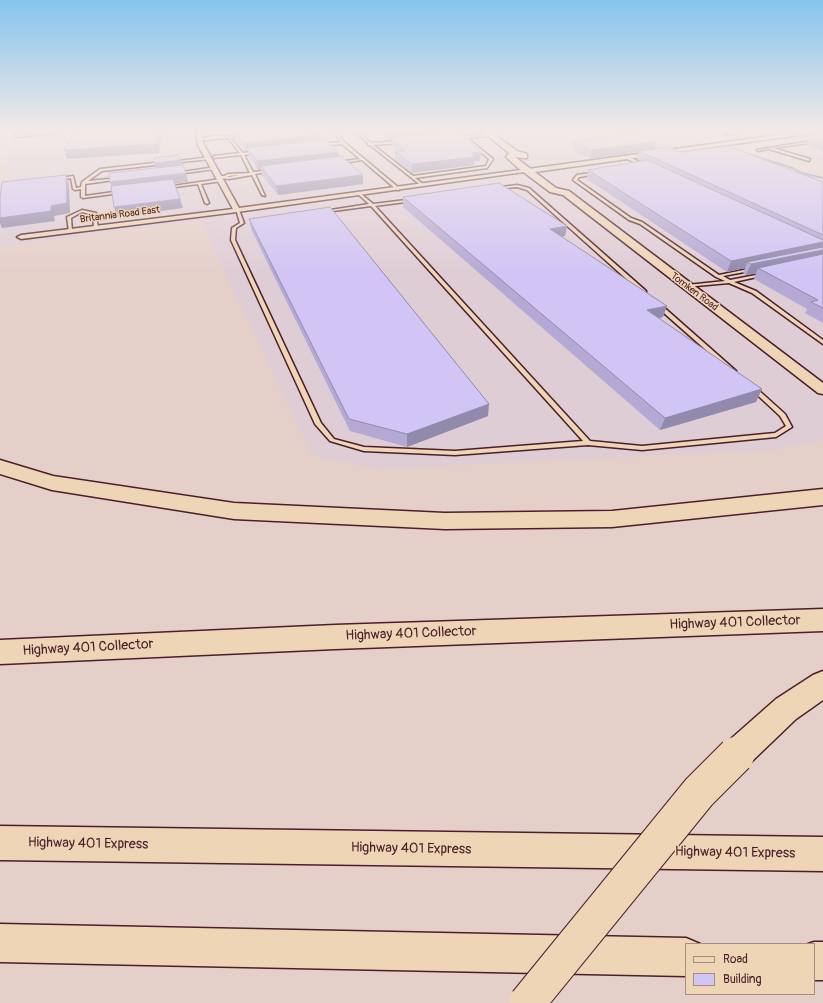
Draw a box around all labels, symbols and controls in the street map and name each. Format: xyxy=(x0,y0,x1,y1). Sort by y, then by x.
street label: Britannia Road East xyxy=(79,204,161,226)
street label: Tomken Road xyxy=(668,270,720,314)
street label: Highway 401 Collector xyxy=(669,612,801,634)
street label: Highway 401 Collector xyxy=(345,623,477,645)
street label: Highway 401 Collector xyxy=(22,636,154,660)
street label: Highway 401 Express xyxy=(28,835,148,853)
street label: Highway 401 Express xyxy=(351,840,471,858)
street label: Highway 401 Express xyxy=(675,844,795,862)
legend xyxy=(685,943,815,995)
text: Road xyxy=(723,952,748,967)
text: Building xyxy=(723,972,762,987)

